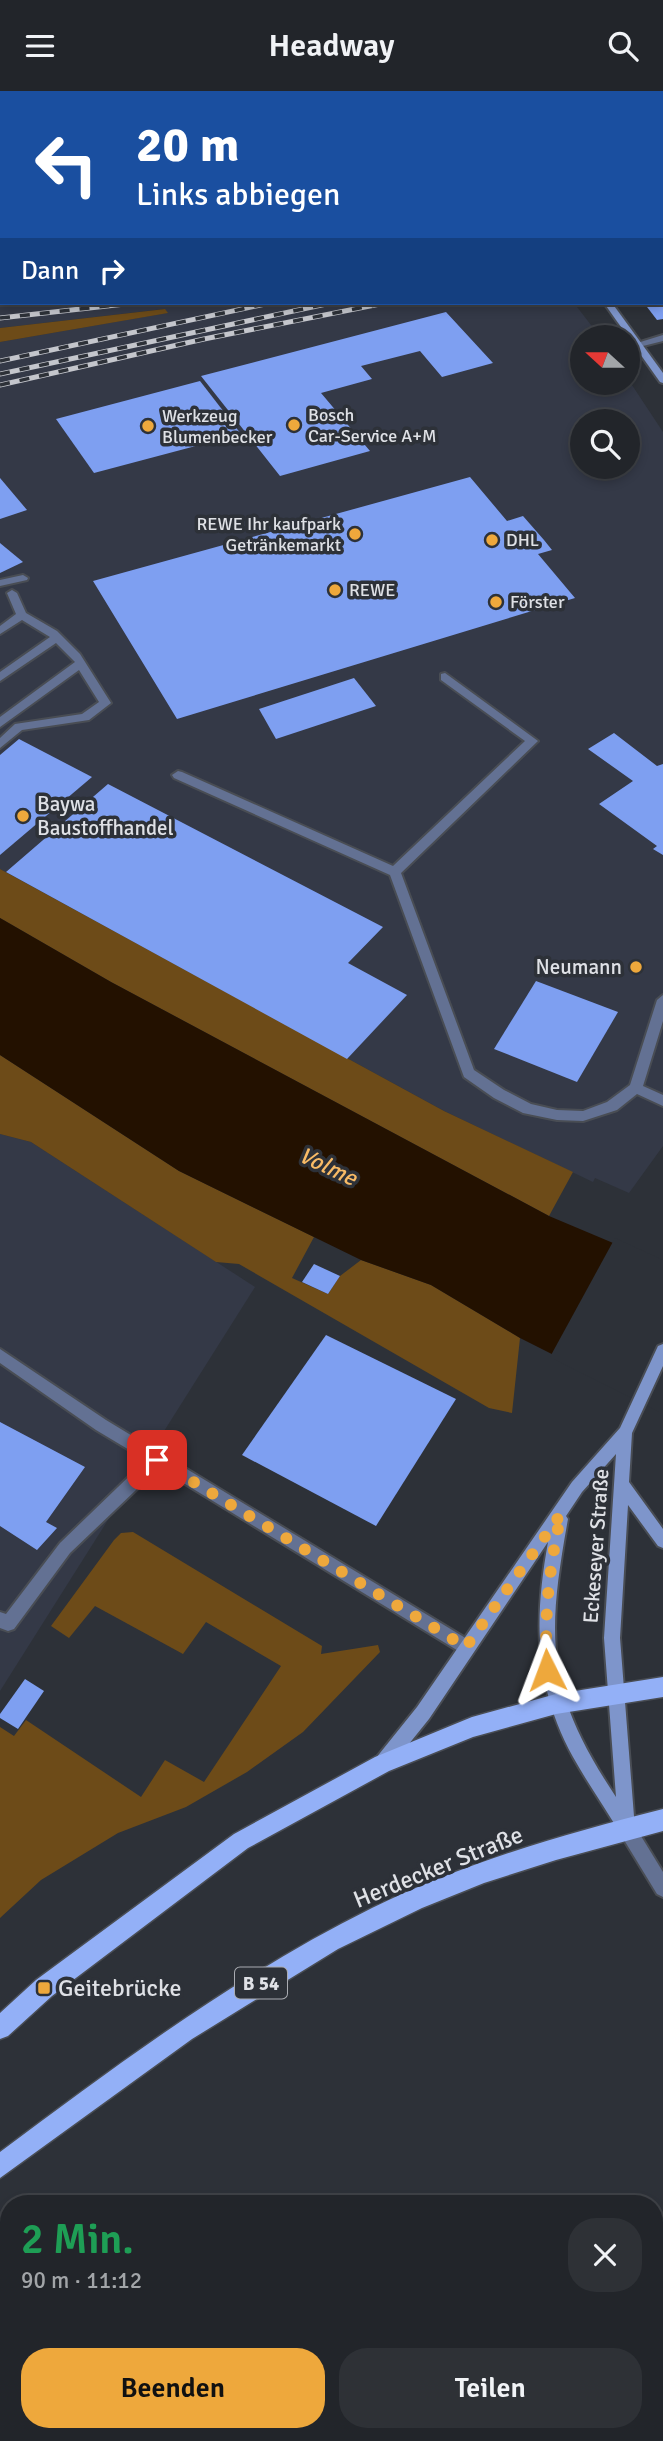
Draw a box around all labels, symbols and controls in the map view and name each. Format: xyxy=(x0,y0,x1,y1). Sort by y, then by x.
text: Headway xyxy=(269,26,394,65)
icon: menu xyxy=(21,27,59,65)
icon: search xyxy=(604,27,642,65)
text: 20 m xyxy=(136,115,239,175)
icon: left xyxy=(21,119,112,210)
text: Links abbiegen xyxy=(136,175,340,214)
icon: right xyxy=(93,252,131,290)
text: Dann xyxy=(21,255,79,287)
north arrow xyxy=(570,325,640,395)
map controls xyxy=(570,325,640,479)
place label: Bosch Car-Service A+M xyxy=(308,404,436,447)
place label: Werkzeug Blumenbecker xyxy=(162,405,273,448)
button: search xyxy=(570,409,640,479)
marker: Bosch Car-Service A+M xyxy=(286,417,302,433)
marker: Werkzeug Blumenbecker xyxy=(140,418,156,434)
place label: REWE Ihr kaufpark Getränkemarkt xyxy=(197,513,341,556)
marker: REWE Ihr kaufpark Getränkemarkt xyxy=(347,526,363,542)
place label: DHL xyxy=(506,529,539,551)
marker: DHL xyxy=(484,532,500,548)
place label: REWE xyxy=(349,579,396,601)
marker: REWE xyxy=(327,582,343,598)
place label: Förster xyxy=(510,591,565,613)
marker: Förster xyxy=(488,594,504,610)
place label: Baywa Baustoffhandel xyxy=(37,791,174,841)
marker: Baywa Baustoffhandel xyxy=(15,808,31,824)
place label: Neumann xyxy=(535,954,622,980)
marker: Neumann xyxy=(628,959,644,975)
water label: Volme xyxy=(294,1141,363,1193)
pin xyxy=(127,1430,187,1490)
icon: arrive xyxy=(138,1441,176,1479)
street label: Eckeseyer Straße xyxy=(578,1468,614,1624)
position arrow xyxy=(510,1633,584,1707)
street label: Herdecker Straße xyxy=(349,1819,527,1915)
road number: B 54 xyxy=(235,1967,287,1999)
place label: Geitebrücke xyxy=(58,1973,181,2003)
marker: Geitebrücke xyxy=(36,1980,52,1996)
text: 2 Min. xyxy=(21,2214,134,2265)
button: close xyxy=(568,2218,642,2292)
text: 90 m · 11:12 xyxy=(21,2266,142,2295)
button: Beenden xyxy=(21,2348,325,2428)
button: Teilen xyxy=(339,2348,642,2428)

